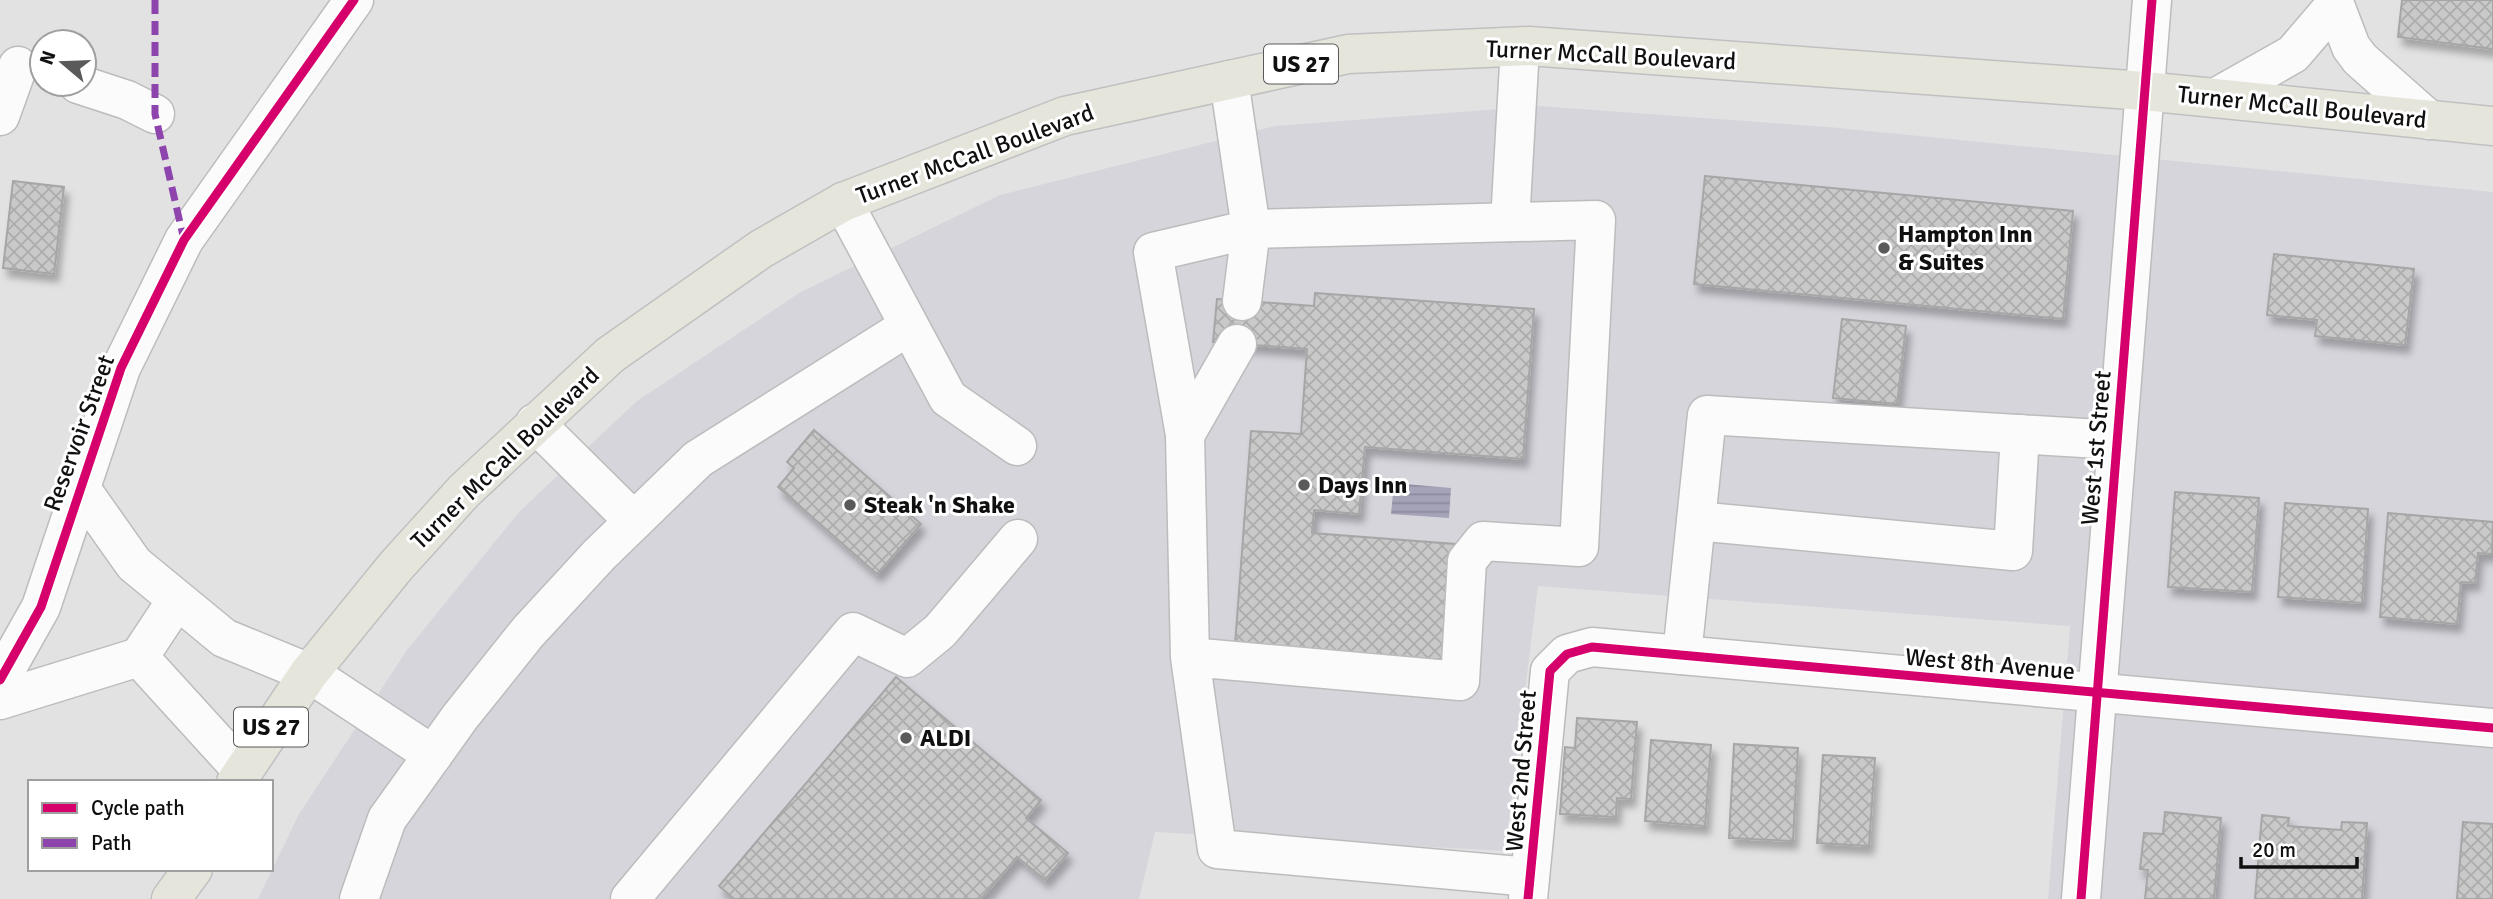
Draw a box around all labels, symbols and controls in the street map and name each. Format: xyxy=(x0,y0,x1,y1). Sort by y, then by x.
north arrow xyxy=(28,28,98,98)
street label: Turner McCall Boulevard xyxy=(1485,33,1737,77)
road number: US 27 xyxy=(1264,44,1338,83)
text: N xyxy=(34,48,61,68)
street label: Turner McCall Boulevard xyxy=(2176,79,2428,135)
street label: Turner McCall Boulevard xyxy=(852,97,1098,211)
place label: Hampton Inn & Suites xyxy=(1898,219,2033,277)
marker: Hampton Inn & Suites xyxy=(1876,240,1892,256)
street label: Reservoir Street xyxy=(37,351,121,515)
street label: Turner McCall Boulevard xyxy=(405,360,605,556)
street label: West 1st Street xyxy=(2074,369,2118,527)
place label: Days Inn xyxy=(1318,470,1407,500)
marker: Days Inn xyxy=(1296,477,1312,493)
place label: Steak 'n Shake xyxy=(864,490,1015,520)
marker: Steak 'n Shake xyxy=(842,497,858,513)
street label: West 8th Avenue xyxy=(1904,642,2076,686)
street label: West 2nd Street xyxy=(1499,689,1543,853)
road number: US 27 xyxy=(234,708,308,747)
place label: ALDI xyxy=(920,723,971,753)
marker: ALDI xyxy=(898,730,914,746)
legend xyxy=(28,780,273,871)
text: Cycle path xyxy=(91,795,185,821)
scale bar xyxy=(2241,825,2356,869)
text: Path xyxy=(91,830,132,856)
text: 20 m xyxy=(2252,837,2296,863)

